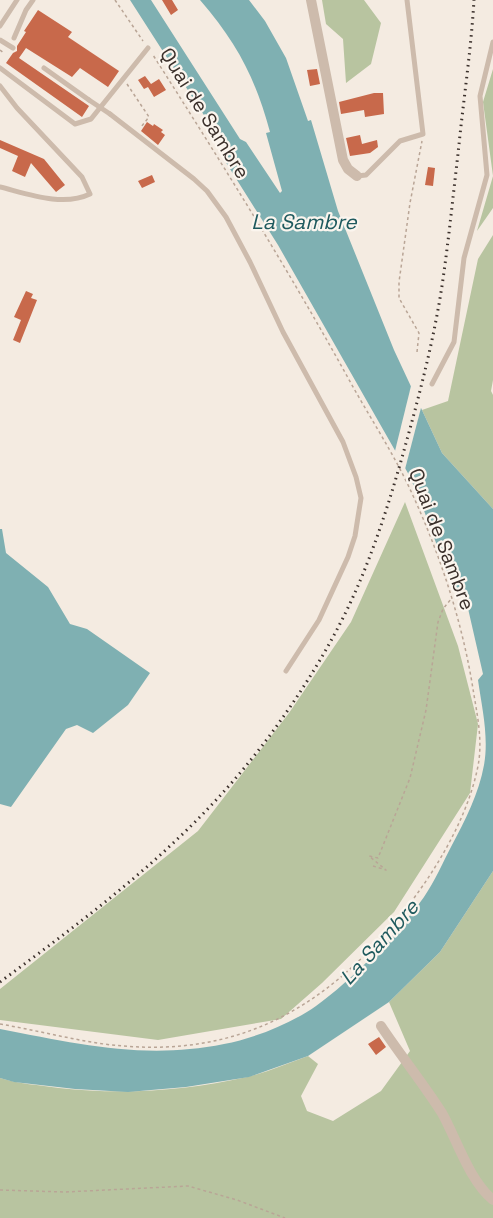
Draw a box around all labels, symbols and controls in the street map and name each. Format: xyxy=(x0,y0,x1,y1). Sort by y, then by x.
street label: Quai de Sambre xyxy=(154,43,256,183)
water label: La Sambre xyxy=(251,208,358,235)
street label: Quai de Sambre xyxy=(403,464,481,614)
water label: La Sambre xyxy=(334,893,425,990)

